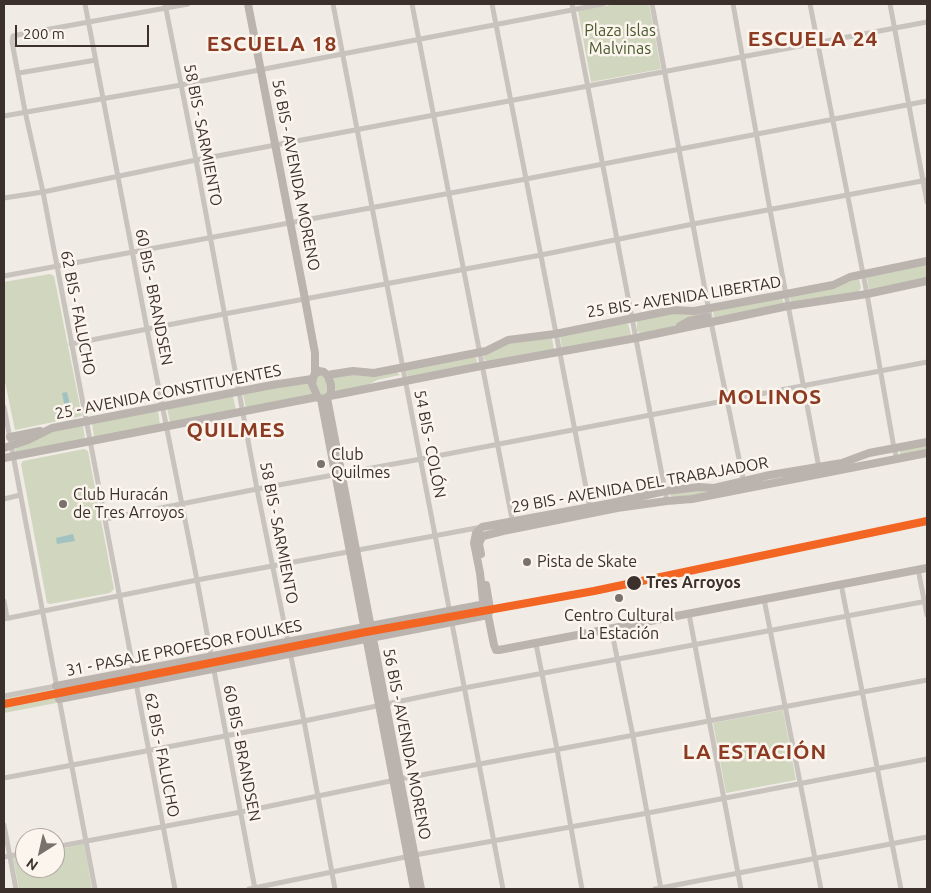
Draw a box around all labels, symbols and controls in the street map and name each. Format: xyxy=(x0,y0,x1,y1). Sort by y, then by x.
scale bar xyxy=(18,15,151,47)
park label: Plaza Islas Malvinas xyxy=(584,21,656,59)
text: 200 m xyxy=(23,25,65,42)
district label: ESCUELA 24 xyxy=(746,26,880,52)
district label: ESCUELA 18 xyxy=(205,31,339,57)
street label: 58 BIS - SARMIENTO xyxy=(180,62,226,208)
street label: 56 BIS - AVENIDA MORENO xyxy=(268,78,324,272)
street label: 60 BIS - BRANDSEN xyxy=(131,227,177,367)
street label: 62 BIS - FALUCHO xyxy=(56,249,100,377)
street label: 25 BIS - AVENIDA LIBERTAD xyxy=(585,272,783,322)
street label: 25 - AVENIDA CONSTITUYENTES xyxy=(53,361,283,423)
district label: MOLINOS xyxy=(717,384,823,410)
street label: 54 BIS - COLÓN xyxy=(410,388,450,500)
district label: QUILMES xyxy=(186,417,286,443)
place label: Club Quilmes xyxy=(331,445,390,483)
street label: 29 BIS - AVENIDA DEL TRABAJADOR xyxy=(510,453,770,517)
marker: Club Quilmes xyxy=(315,458,327,470)
street label: 58 BIS - SARMIENTO xyxy=(256,460,302,606)
place label: Club Huracán de Tres Arroyos xyxy=(73,485,185,523)
marker: Club Huracán de Tres Arroyos xyxy=(57,498,69,510)
place label: Pista de Skate xyxy=(537,552,637,572)
marker: Pista de Skate xyxy=(521,556,533,568)
place label: Tres Arroyos xyxy=(646,573,741,593)
marker: Tres Arroyos xyxy=(625,574,643,592)
marker: Centro Cultural La Estación xyxy=(613,592,625,604)
place label: Centro Cultural La Estación xyxy=(564,606,674,644)
street label: 31 - PASAJE PROFESOR FOULKES xyxy=(64,616,304,680)
street label: 56 BIS - AVENIDA MORENO xyxy=(379,647,435,841)
street label: 60 BIS - BRANDSEN xyxy=(219,683,265,823)
street label: 62 BIS - FALUCHO xyxy=(140,691,184,819)
district label: LA ESTACIÓN xyxy=(681,739,829,765)
north arrow xyxy=(15,828,65,878)
text: N xyxy=(23,855,41,874)

